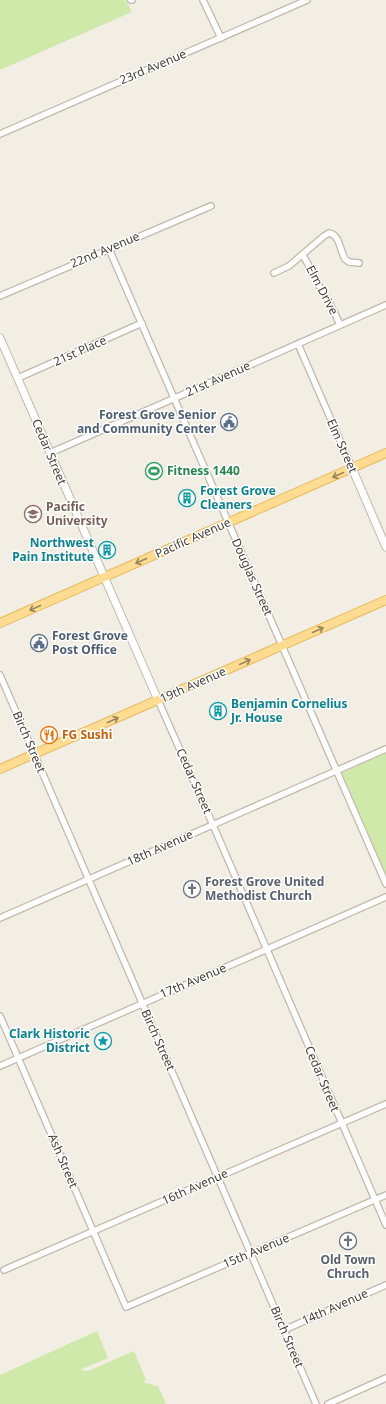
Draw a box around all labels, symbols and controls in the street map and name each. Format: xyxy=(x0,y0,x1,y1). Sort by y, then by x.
street label: 23rd Avenue xyxy=(117,45,189,88)
street label: 22nd Avenue xyxy=(68,227,142,272)
street label: Elm Drive xyxy=(302,262,343,318)
street label: 21st Place xyxy=(51,331,109,370)
street label: 21st Avenue xyxy=(183,357,253,400)
place label: Forest Grove Senior and Community Center xyxy=(77,406,217,437)
public building icon: Forest Grove Senior and Community Center xyxy=(219,412,239,432)
street label: Cedar Street xyxy=(28,416,71,488)
street label: Elm Street xyxy=(323,416,362,476)
sports icon: Fitness 1440 xyxy=(144,461,164,481)
place label: Fitness 1440 xyxy=(167,462,240,479)
one-way arrow xyxy=(332,472,344,479)
place label: Forest Grove Cleaners xyxy=(200,482,276,513)
building icon: Forest Grove Cleaners xyxy=(177,488,197,508)
place label: Pacific University xyxy=(46,498,108,529)
school or university icon: Pacific University xyxy=(23,504,43,524)
street label: Pacific Avenue xyxy=(152,513,233,562)
place label: Northwest Pain Institute xyxy=(12,534,94,565)
street label: Douglas Street xyxy=(228,535,277,619)
building icon: Northwest Pain Institute xyxy=(97,540,117,560)
one-way arrow xyxy=(136,558,148,565)
one-way arrow xyxy=(29,605,41,612)
one-way arrow xyxy=(311,626,323,633)
place label: Forest Grove Post Office xyxy=(52,627,128,658)
public building icon: Forest Grove Post Office xyxy=(29,633,49,653)
one-way arrow xyxy=(238,658,250,665)
street label: 19th Avenue xyxy=(157,662,229,707)
place label: Benjamin Cornelius Jr. House xyxy=(230,695,347,726)
building icon: Benjamin Cornelius Jr. House xyxy=(208,701,228,721)
street label: Birch Street xyxy=(9,708,50,776)
one-way arrow xyxy=(106,716,118,723)
restaurant icon: FG Sushi xyxy=(39,725,59,745)
place label: FG Sushi xyxy=(62,726,112,743)
street label: Cedar Street xyxy=(172,745,217,817)
street label: 18th Avenue xyxy=(124,825,196,870)
place label: Forest Grove United Methodist Church xyxy=(205,873,324,904)
church icon: Forest Grove United Methodist Church xyxy=(182,879,202,899)
street label: 17th Avenue xyxy=(157,959,229,1002)
street label: Birch Street xyxy=(137,1006,180,1074)
place label: Clark Historic District xyxy=(9,1025,90,1056)
place icon: Clark Historic District xyxy=(93,1031,113,1051)
street label: Cedar Street xyxy=(301,1043,344,1115)
street label: Ash Street xyxy=(44,1131,83,1191)
street label: 16th Avenue xyxy=(159,1164,231,1209)
street label: 15th Avenue xyxy=(220,1229,292,1272)
church icon: Old Town Chruch xyxy=(338,1231,358,1251)
place label: Old Town Chruch xyxy=(320,1251,376,1282)
street label: 14th Avenue xyxy=(299,1284,371,1329)
street label: Birch Street xyxy=(267,1303,308,1371)

